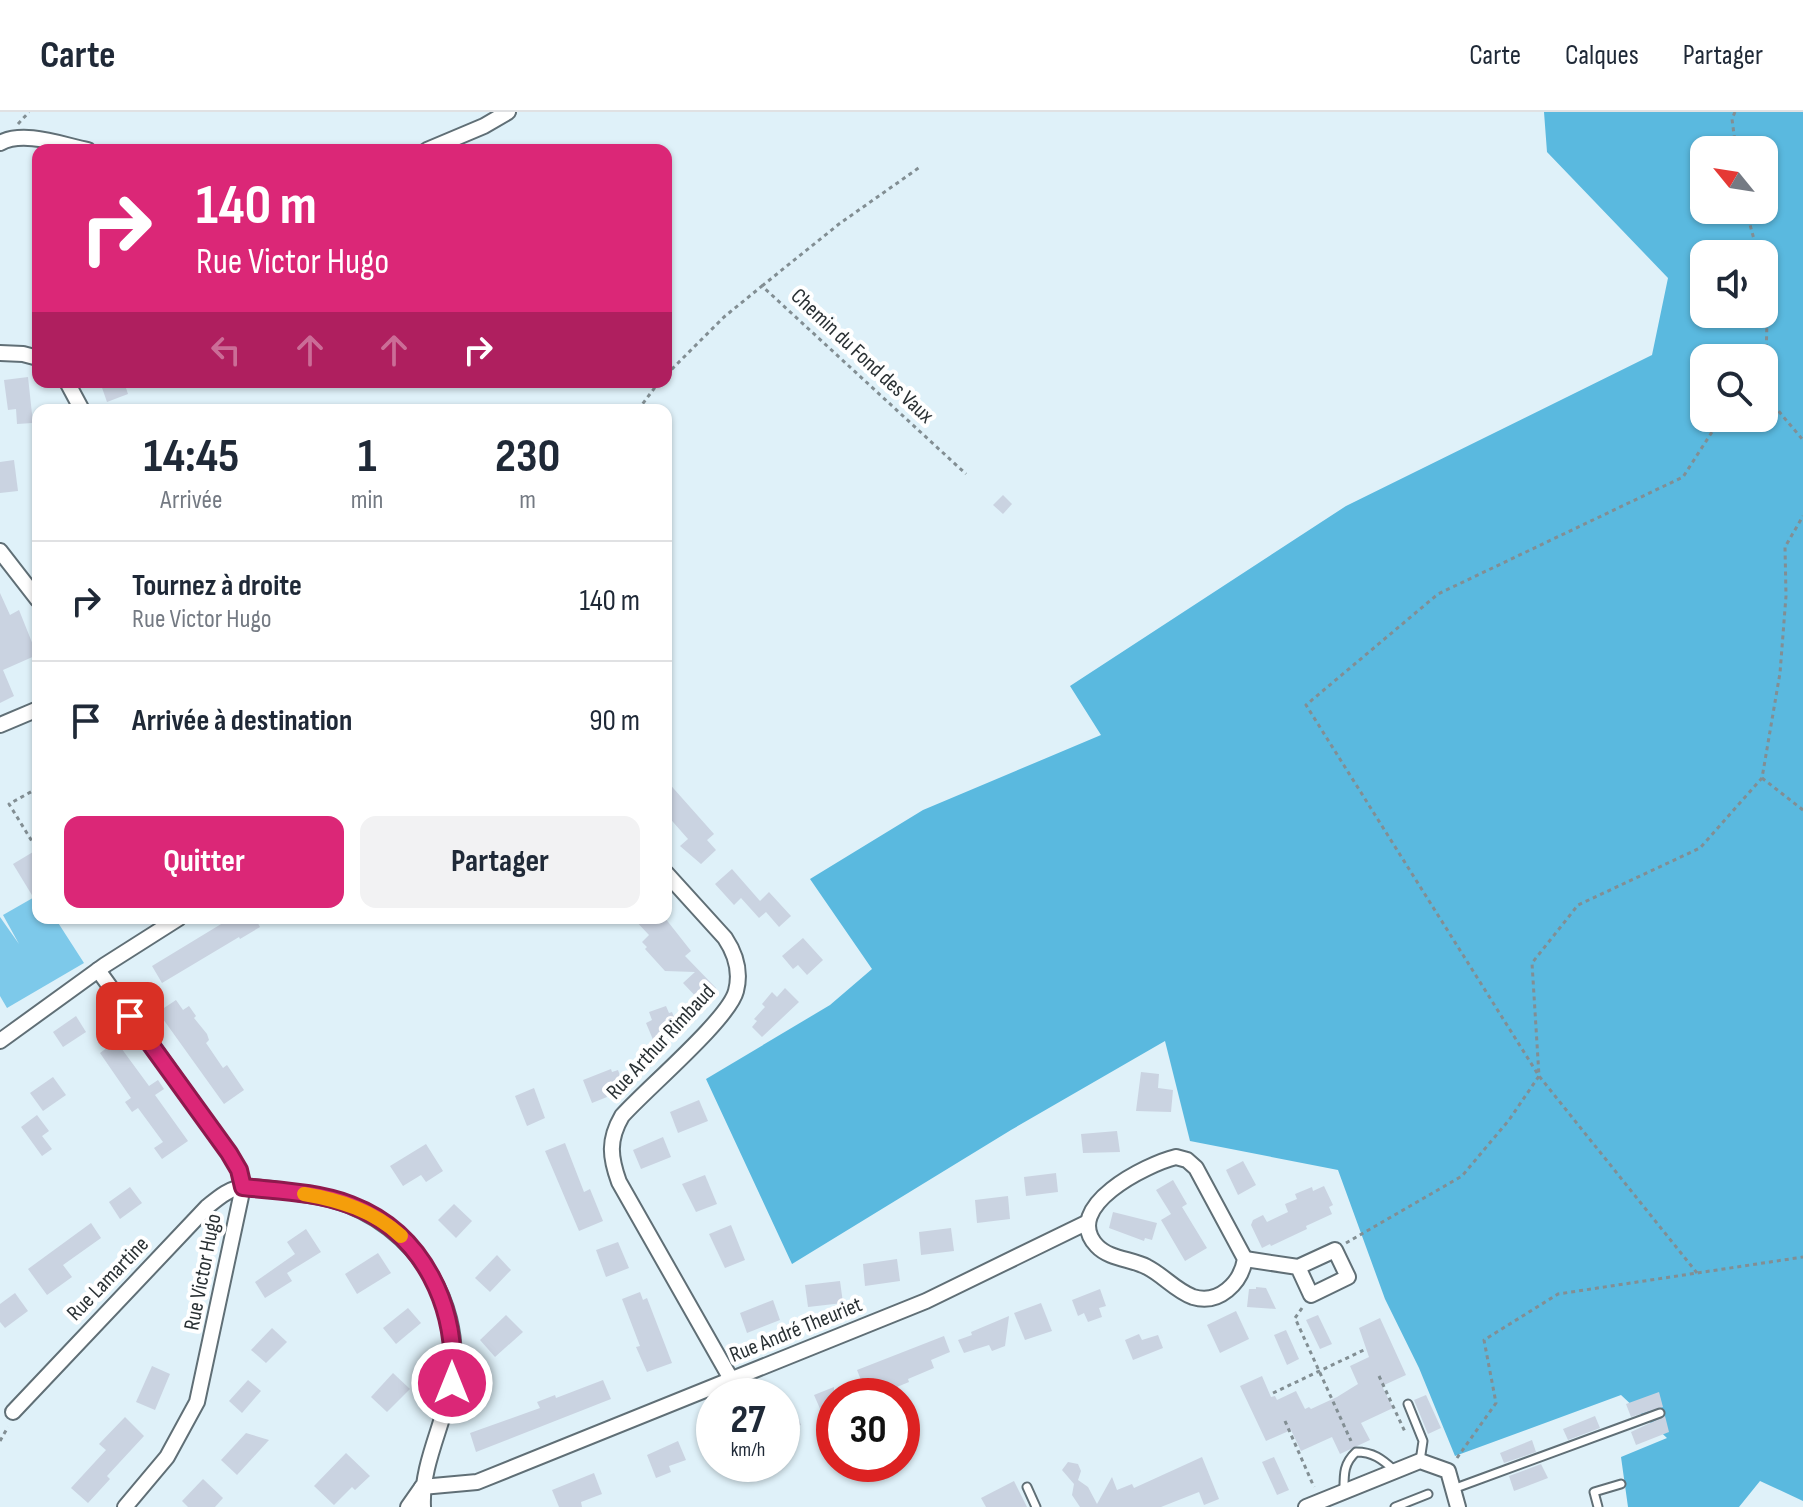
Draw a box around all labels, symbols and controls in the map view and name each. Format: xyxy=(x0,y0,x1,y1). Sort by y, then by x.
text: Carte xyxy=(40,33,116,78)
text: Carte xyxy=(1469,39,1521,72)
text: Calques xyxy=(1565,39,1639,72)
text: Partager xyxy=(1683,39,1763,72)
north arrow xyxy=(1690,136,1778,224)
map controls xyxy=(1690,136,1778,432)
text: 140 m xyxy=(196,173,317,240)
icon: right xyxy=(64,176,168,280)
button: sound xyxy=(1690,240,1778,328)
text: Rue Victor Hugo xyxy=(196,241,389,284)
street label: Chemin du Fond des Vaux xyxy=(785,283,940,430)
icon: left xyxy=(204,328,248,372)
icon: ahead xyxy=(288,328,332,372)
icon: ahead xyxy=(372,328,416,372)
icon: right xyxy=(456,328,500,372)
button: search xyxy=(1690,344,1778,432)
text: 14:45 xyxy=(144,428,239,485)
text: 1 xyxy=(358,428,377,485)
text: 230 xyxy=(495,428,560,485)
text: Arrivée xyxy=(160,485,222,516)
text: min xyxy=(351,485,383,516)
text: m xyxy=(519,485,536,516)
text: Tournez à droite xyxy=(132,568,302,604)
icon: right xyxy=(64,579,108,623)
text: 140 m xyxy=(580,583,640,619)
text: Rue Victor Hugo xyxy=(132,604,272,635)
icon: arrive xyxy=(64,699,108,743)
text: Arrivée à destination xyxy=(132,703,352,739)
text: 90 m xyxy=(589,703,640,739)
button: Quitter xyxy=(64,816,344,908)
button: Partager xyxy=(360,816,640,908)
street label: Rue Arthur Rimbaud xyxy=(601,979,721,1105)
pin xyxy=(96,982,164,1050)
icon: arrive xyxy=(108,994,152,1038)
street label: Rue Victor Hugo xyxy=(178,1211,228,1333)
street label: Rue Lamartine xyxy=(61,1231,155,1327)
street label: Rue André Theuriet xyxy=(726,1291,866,1369)
position arrow xyxy=(410,1341,494,1425)
speed limit sign: 30 xyxy=(816,1378,920,1482)
text: 27 xyxy=(731,1396,765,1444)
text: km/h xyxy=(731,1438,765,1462)

